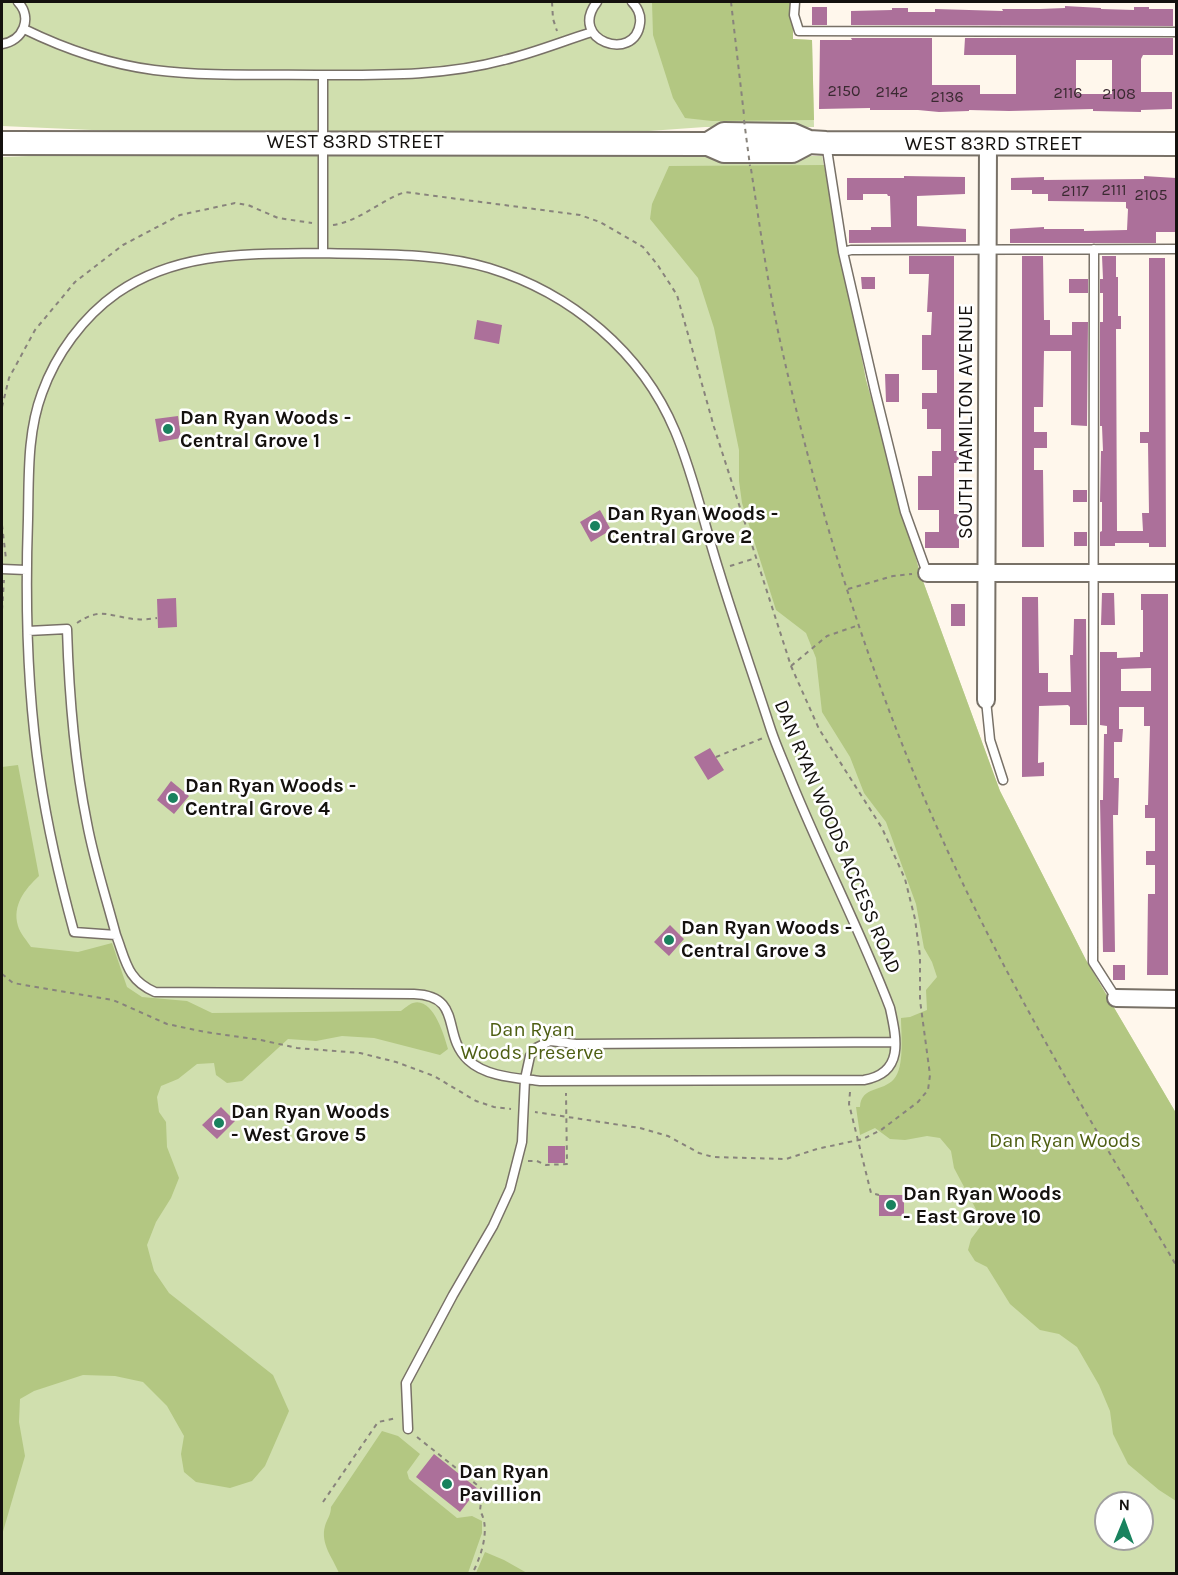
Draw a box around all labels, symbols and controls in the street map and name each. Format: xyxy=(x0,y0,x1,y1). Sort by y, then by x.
house number: 2150 xyxy=(827,81,861,101)
house number: 2142 xyxy=(876,82,908,102)
house number: 2116 xyxy=(1053,83,1083,103)
house number: 2108 xyxy=(1102,84,1136,104)
house number: 2136 xyxy=(930,87,964,107)
street label: WEST 83RD STREET xyxy=(266,130,444,154)
street label: WEST 83RD STREET xyxy=(904,132,1082,156)
house number: 2111 xyxy=(1101,180,1127,200)
house number: 2117 xyxy=(1061,181,1089,201)
house number: 2105 xyxy=(1134,185,1168,205)
street label: SOUTH HAMILTON AVENUE xyxy=(954,305,978,539)
place label: Dan Ryan Woods - Central Grove 1 xyxy=(180,406,351,453)
marker: Dan Ryan Woods - Central Grove 1 xyxy=(161,422,175,436)
place label: Dan Ryan Woods - Central Grove 2 xyxy=(607,502,778,549)
marker: Dan Ryan Woods - Central Grove 2 xyxy=(588,519,602,533)
street label: DAN RYAN WOODS ACCESS ROAD xyxy=(768,697,906,977)
place label: Dan Ryan Woods - Central Grove 4 xyxy=(185,774,356,821)
marker: Dan Ryan Woods - Central Grove 4 xyxy=(166,791,180,805)
place label: Dan Ryan Woods - Central Grove 3 xyxy=(681,916,852,963)
marker: Dan Ryan Woods - Central Grove 3 xyxy=(662,933,676,947)
park label: Dan Ryan Woods Preserve xyxy=(460,1018,604,1065)
place label: Dan Ryan Woods - West Grove 5 xyxy=(231,1100,390,1147)
marker: Dan Ryan Woods - West Grove 5 xyxy=(212,1116,226,1130)
park label: Dan Ryan Woods xyxy=(989,1129,1141,1153)
place label: Dan Ryan Woods - East Grove 10 xyxy=(903,1182,1062,1229)
marker: Dan Ryan Woods - East Grove 10 xyxy=(884,1198,898,1212)
place label: Dan Ryan Pavillion xyxy=(459,1460,549,1507)
marker: Dan Ryan Pavillion xyxy=(440,1477,454,1491)
north arrow xyxy=(1094,1491,1154,1551)
text: N xyxy=(1118,1495,1130,1514)

